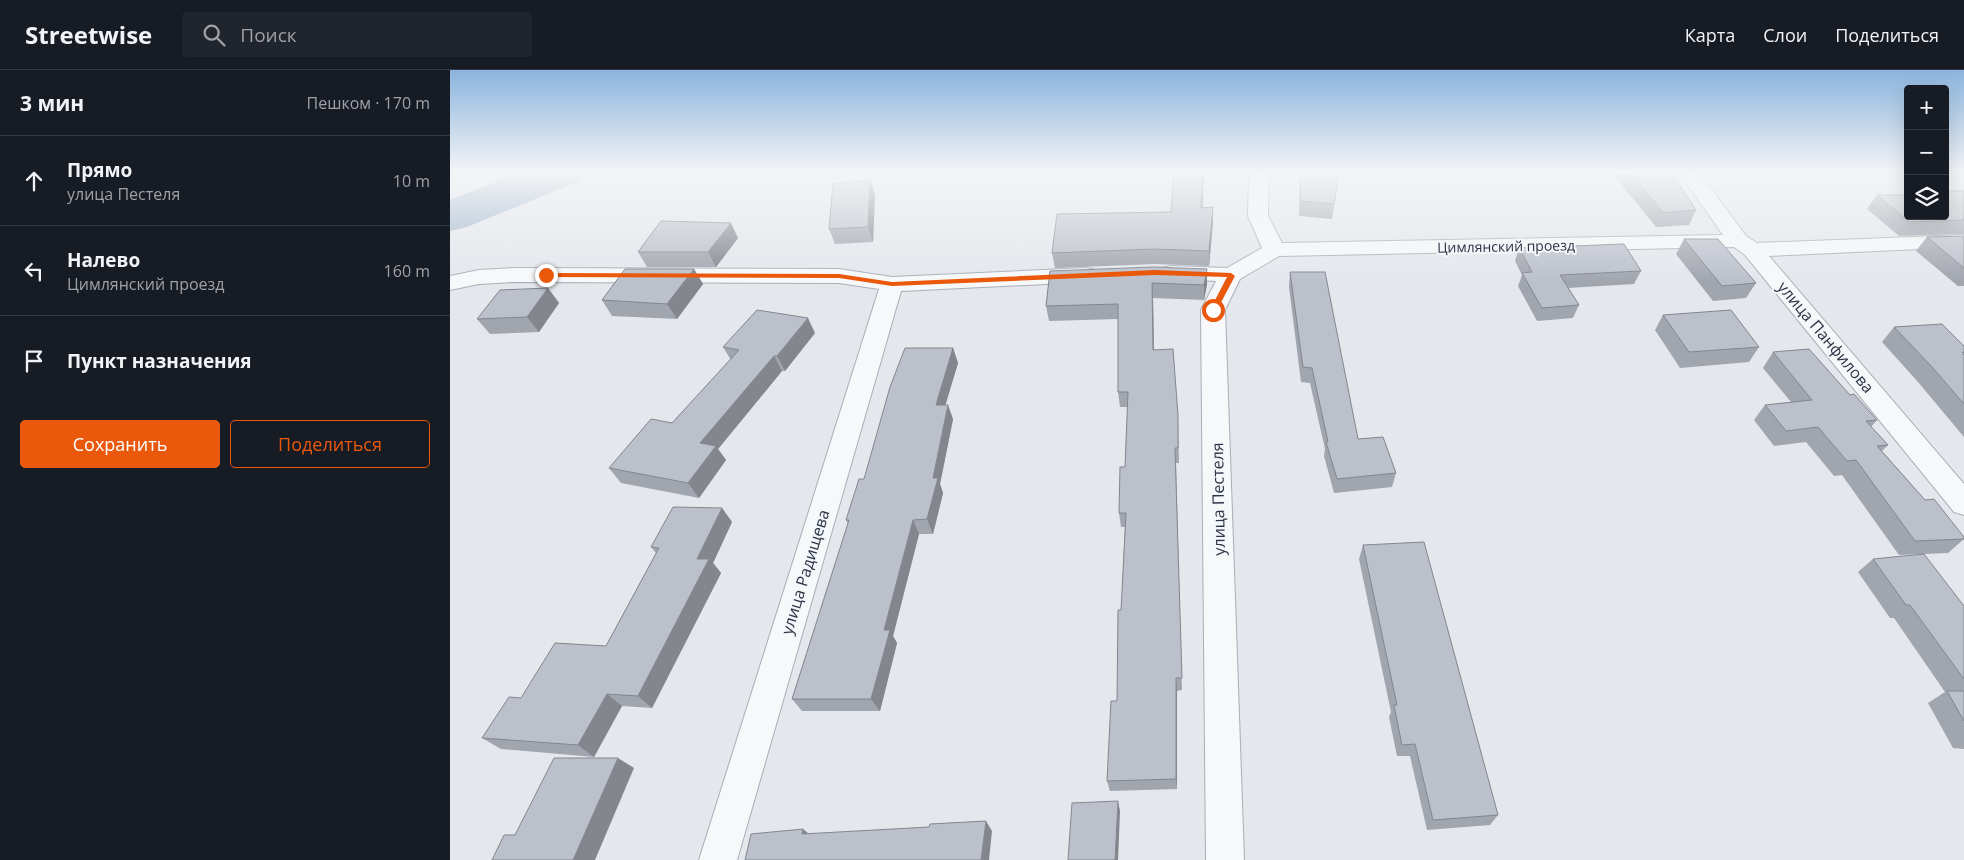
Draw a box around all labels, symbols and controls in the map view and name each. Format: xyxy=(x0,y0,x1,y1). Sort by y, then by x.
search box xyxy=(182,12,532,57)
text: Streetwise xyxy=(25,18,152,51)
icon: search xyxy=(200,21,228,49)
text: Поиск xyxy=(240,22,297,48)
text: Карта xyxy=(1685,23,1735,47)
text: Слои xyxy=(1763,23,1807,47)
text: Поделиться xyxy=(1835,23,1939,47)
map controls xyxy=(1904,85,1949,220)
button: + xyxy=(1904,85,1949,130)
text: 3 мин xyxy=(20,89,84,117)
text: Пешком · 170 m xyxy=(307,92,430,114)
button: − xyxy=(1904,130,1949,175)
text: Прямо xyxy=(67,157,132,183)
icon: ahead xyxy=(20,167,48,195)
text: 10 m xyxy=(393,170,430,192)
button: layers xyxy=(1904,175,1949,220)
text: улица Пестеля xyxy=(67,183,180,205)
street label: Цимлянский проезд xyxy=(1437,235,1575,257)
text: Налево xyxy=(67,247,140,273)
icon: left xyxy=(20,257,48,285)
text: 160 m xyxy=(384,260,430,282)
route end xyxy=(535,264,558,287)
text: Цимлянский проезд xyxy=(67,273,225,295)
street label: улица Панфилова xyxy=(1773,276,1879,398)
route start xyxy=(1202,299,1225,322)
icon: arrive xyxy=(20,347,48,375)
text: Пункт назначения xyxy=(67,348,252,374)
button: Сохранить xyxy=(20,420,220,468)
button: Поделиться xyxy=(230,420,430,468)
street label: улица Пестеля xyxy=(1206,442,1230,556)
street label: улица Радищева xyxy=(776,507,834,637)

